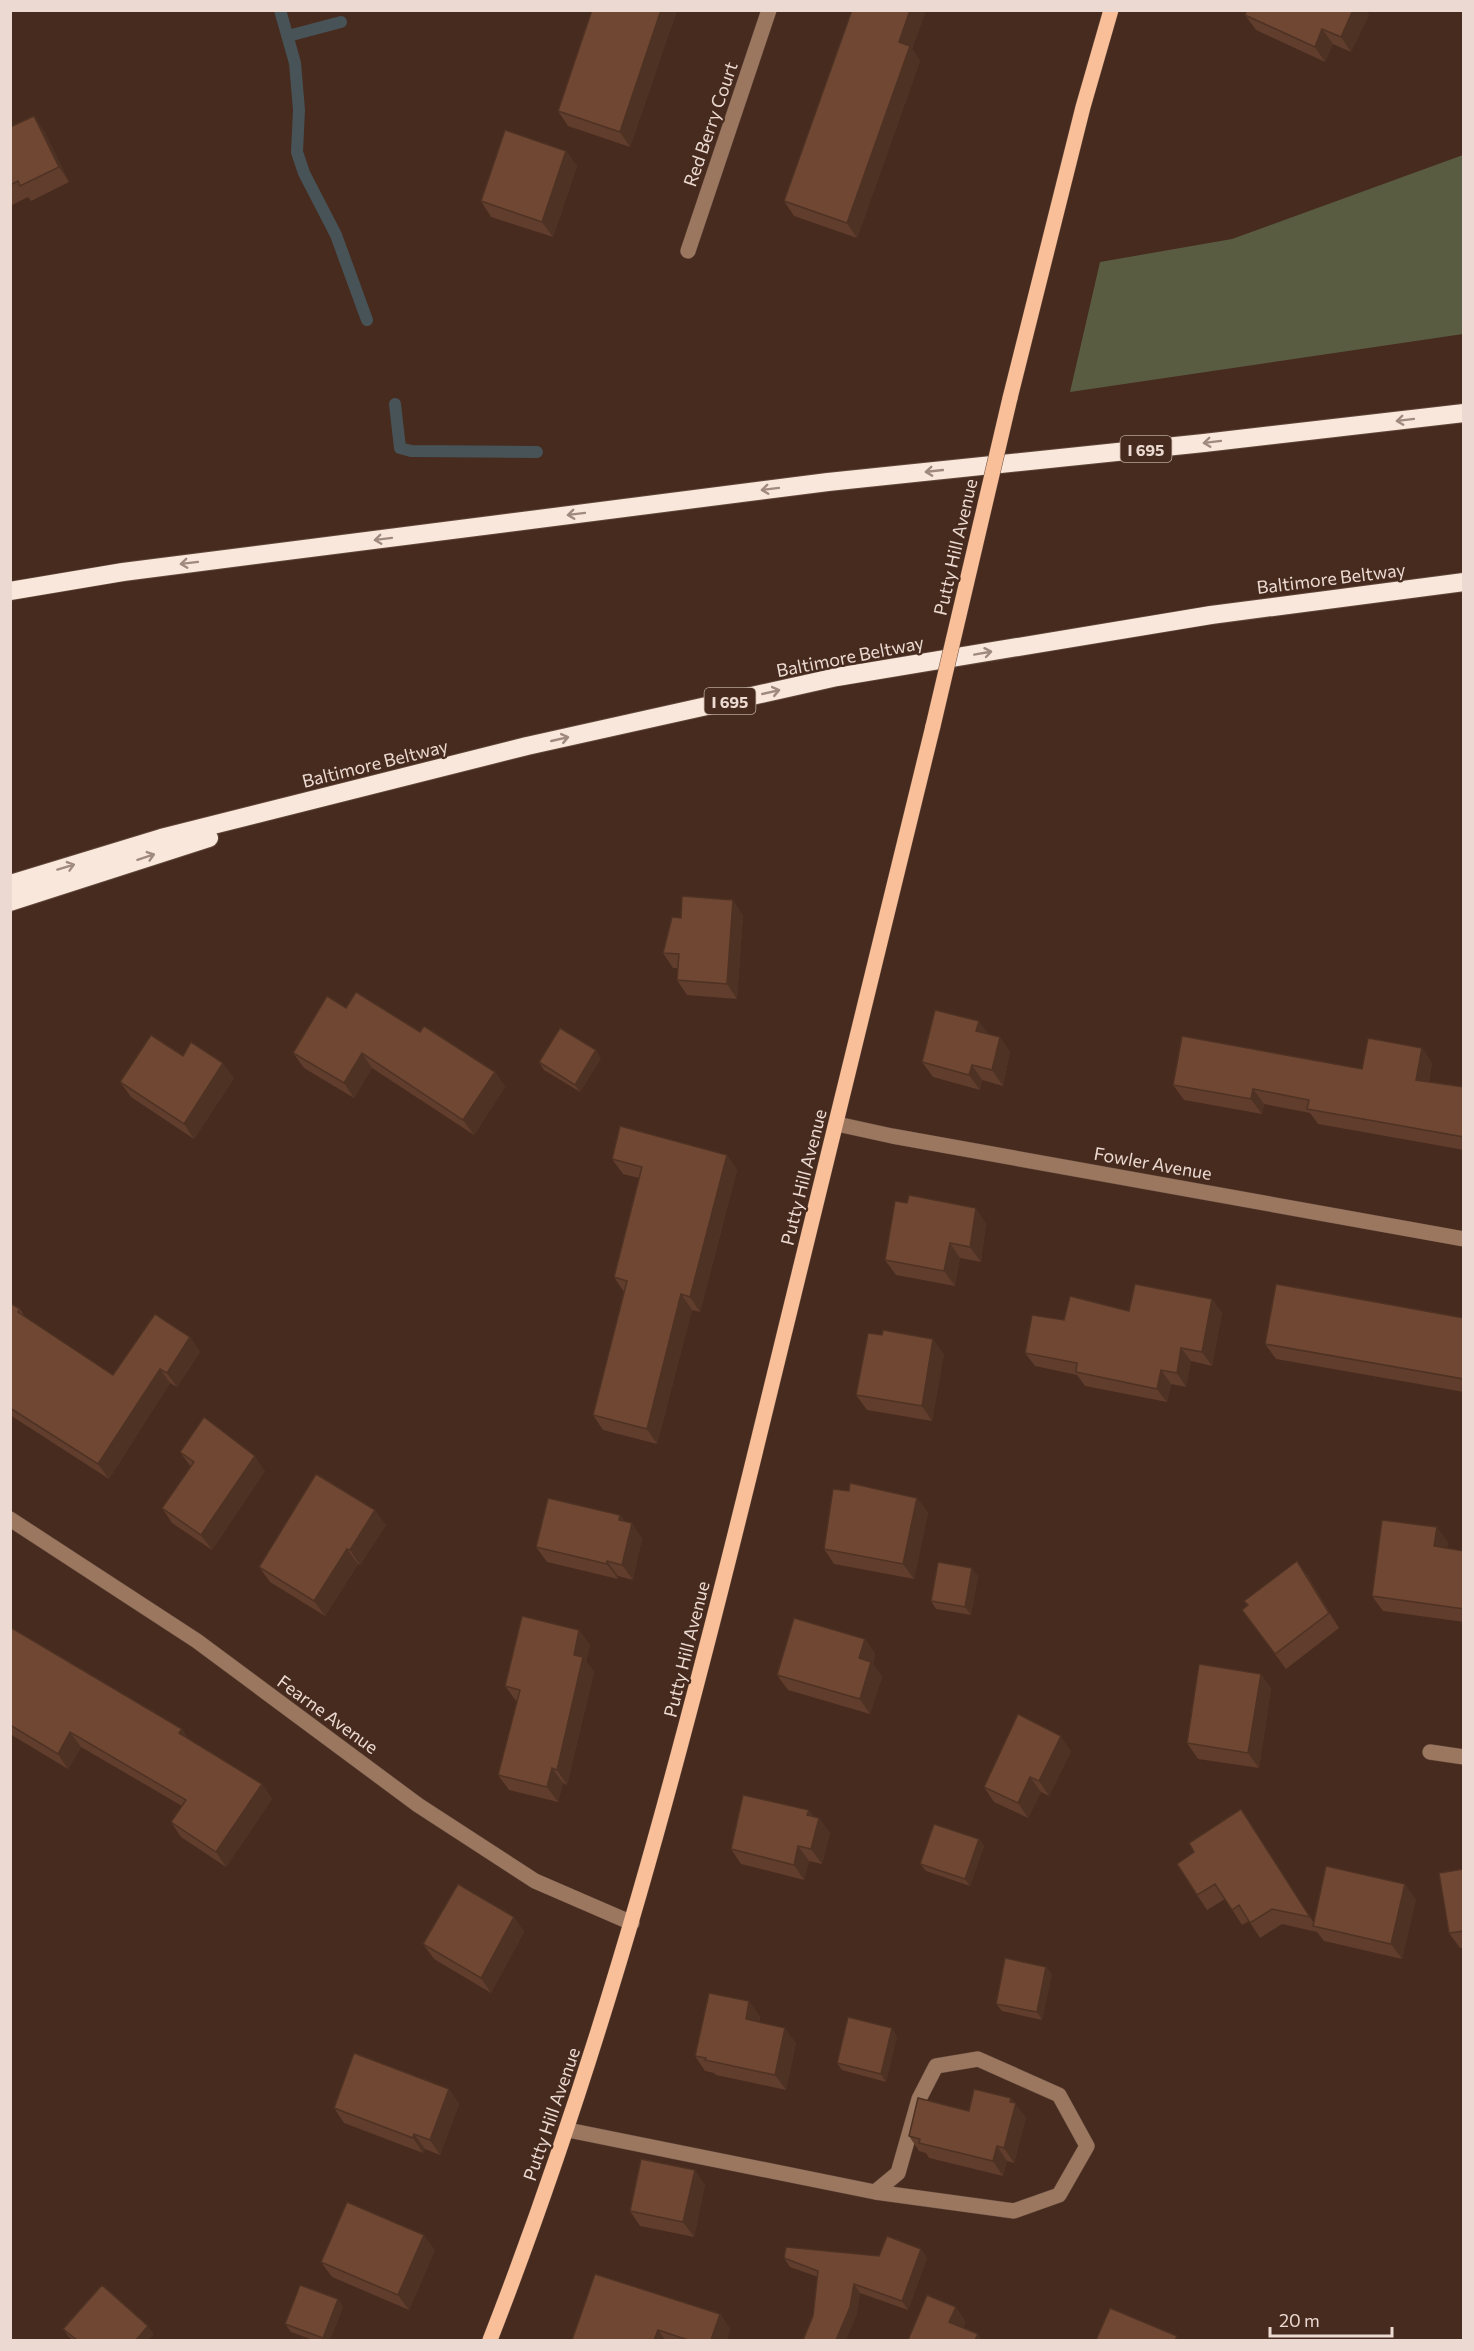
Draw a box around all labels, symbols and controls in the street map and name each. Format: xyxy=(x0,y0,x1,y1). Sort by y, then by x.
street label: Red Berry Court xyxy=(678,59,742,189)
one-way arrow xyxy=(1396,415,1416,426)
road number: I 695 xyxy=(1120,436,1172,462)
one-way arrow xyxy=(1202,437,1222,448)
one-way arrow xyxy=(925,466,945,477)
street label: Putty Hill Avenue xyxy=(929,477,981,617)
one-way arrow xyxy=(760,484,780,495)
one-way arrow xyxy=(567,509,587,520)
one-way arrow xyxy=(373,533,393,544)
one-way arrow xyxy=(180,558,200,569)
street label: Baltimore Beltway xyxy=(1255,558,1407,598)
street label: Baltimore Beltway xyxy=(774,631,926,681)
one-way arrow xyxy=(973,647,993,658)
one-way arrow xyxy=(761,686,780,697)
road number: I 695 xyxy=(704,688,756,714)
one-way arrow xyxy=(550,733,569,744)
street label: Baltimore Beltway xyxy=(300,734,450,792)
one-way arrow xyxy=(136,851,155,862)
one-way arrow xyxy=(57,861,76,872)
street label: Putty Hill Avenue xyxy=(775,1107,831,1247)
street label: Fowler Avenue xyxy=(1092,1142,1214,1184)
street label: Putty Hill Avenue xyxy=(658,1579,714,1719)
street label: Fearne Avenue xyxy=(273,1670,383,1758)
street label: Putty Hill Avenue xyxy=(518,2044,584,2184)
scale bar xyxy=(1270,2300,1392,2338)
text: 20 m xyxy=(1279,2309,1320,2331)

